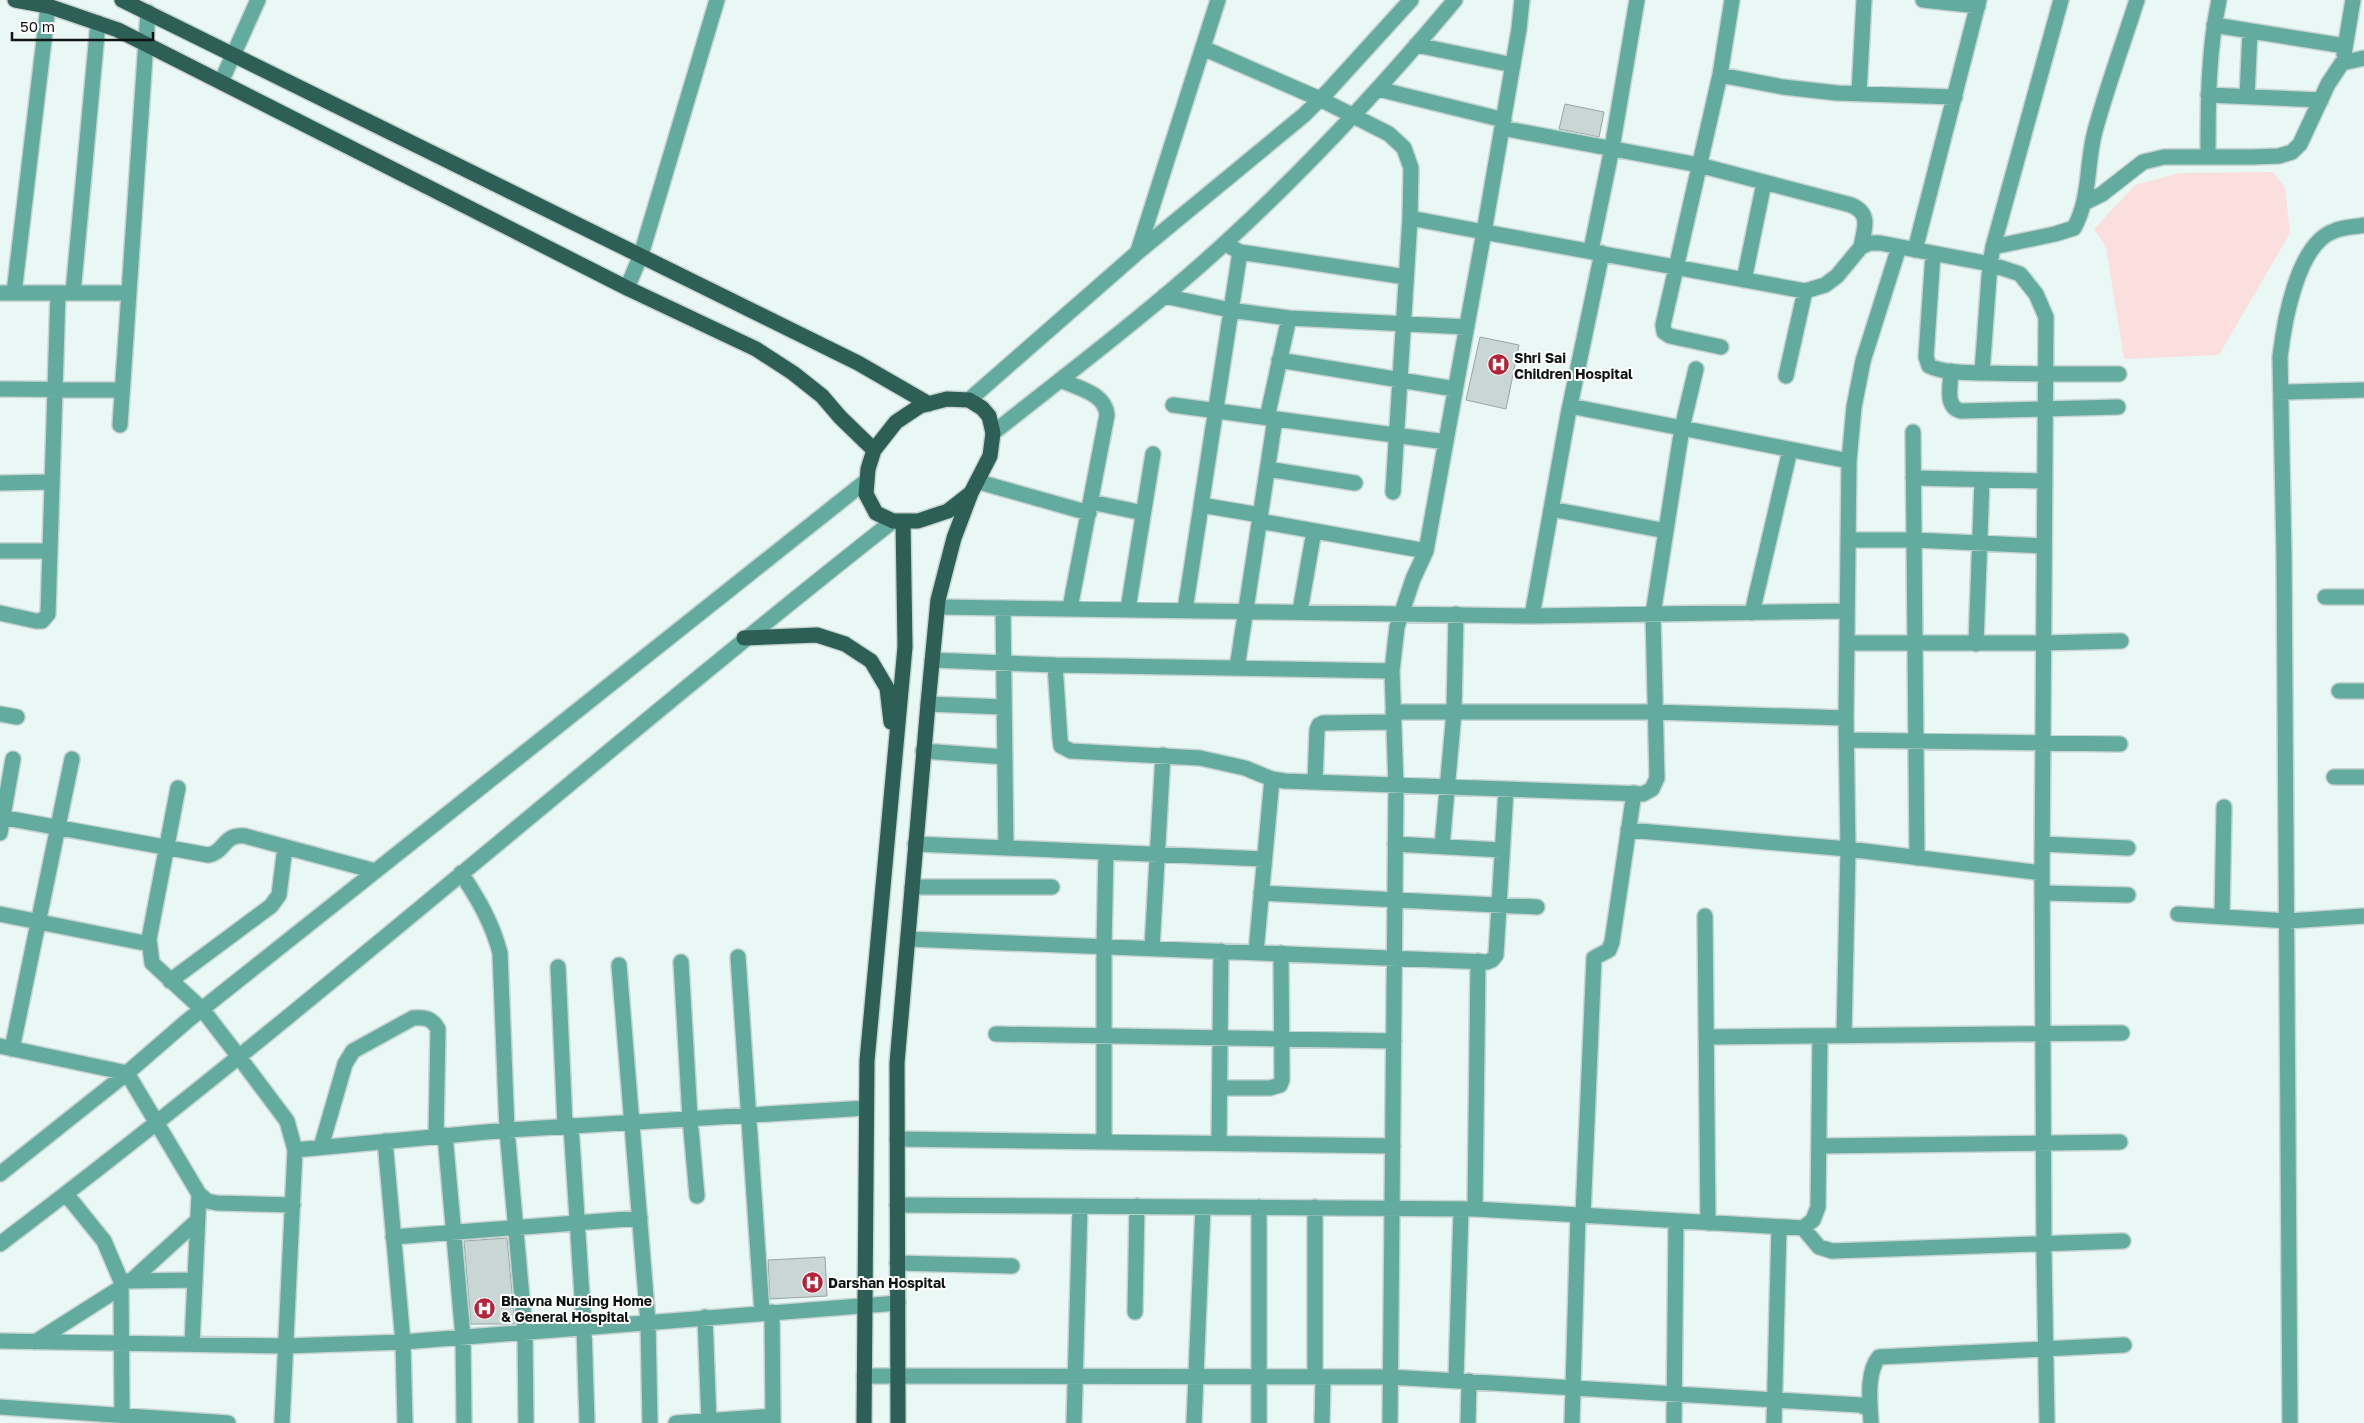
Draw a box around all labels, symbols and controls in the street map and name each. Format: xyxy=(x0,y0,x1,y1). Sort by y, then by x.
scale bar xyxy=(12,10,154,42)
text: 50 m xyxy=(20,17,55,35)
place label: Shri Sai Children Hospital xyxy=(1514,349,1633,382)
hospital icon: Shri Sai Children Hospital xyxy=(1486,353,1510,377)
hospital icon: Darshan Hospital xyxy=(800,1270,824,1294)
place label: Darshan Hospital xyxy=(828,1274,946,1291)
place label: Bhavna Nursing Home & General Hospital xyxy=(501,1292,652,1325)
hospital icon: Bhavna Nursing Home & General Hospital xyxy=(473,1296,497,1320)

